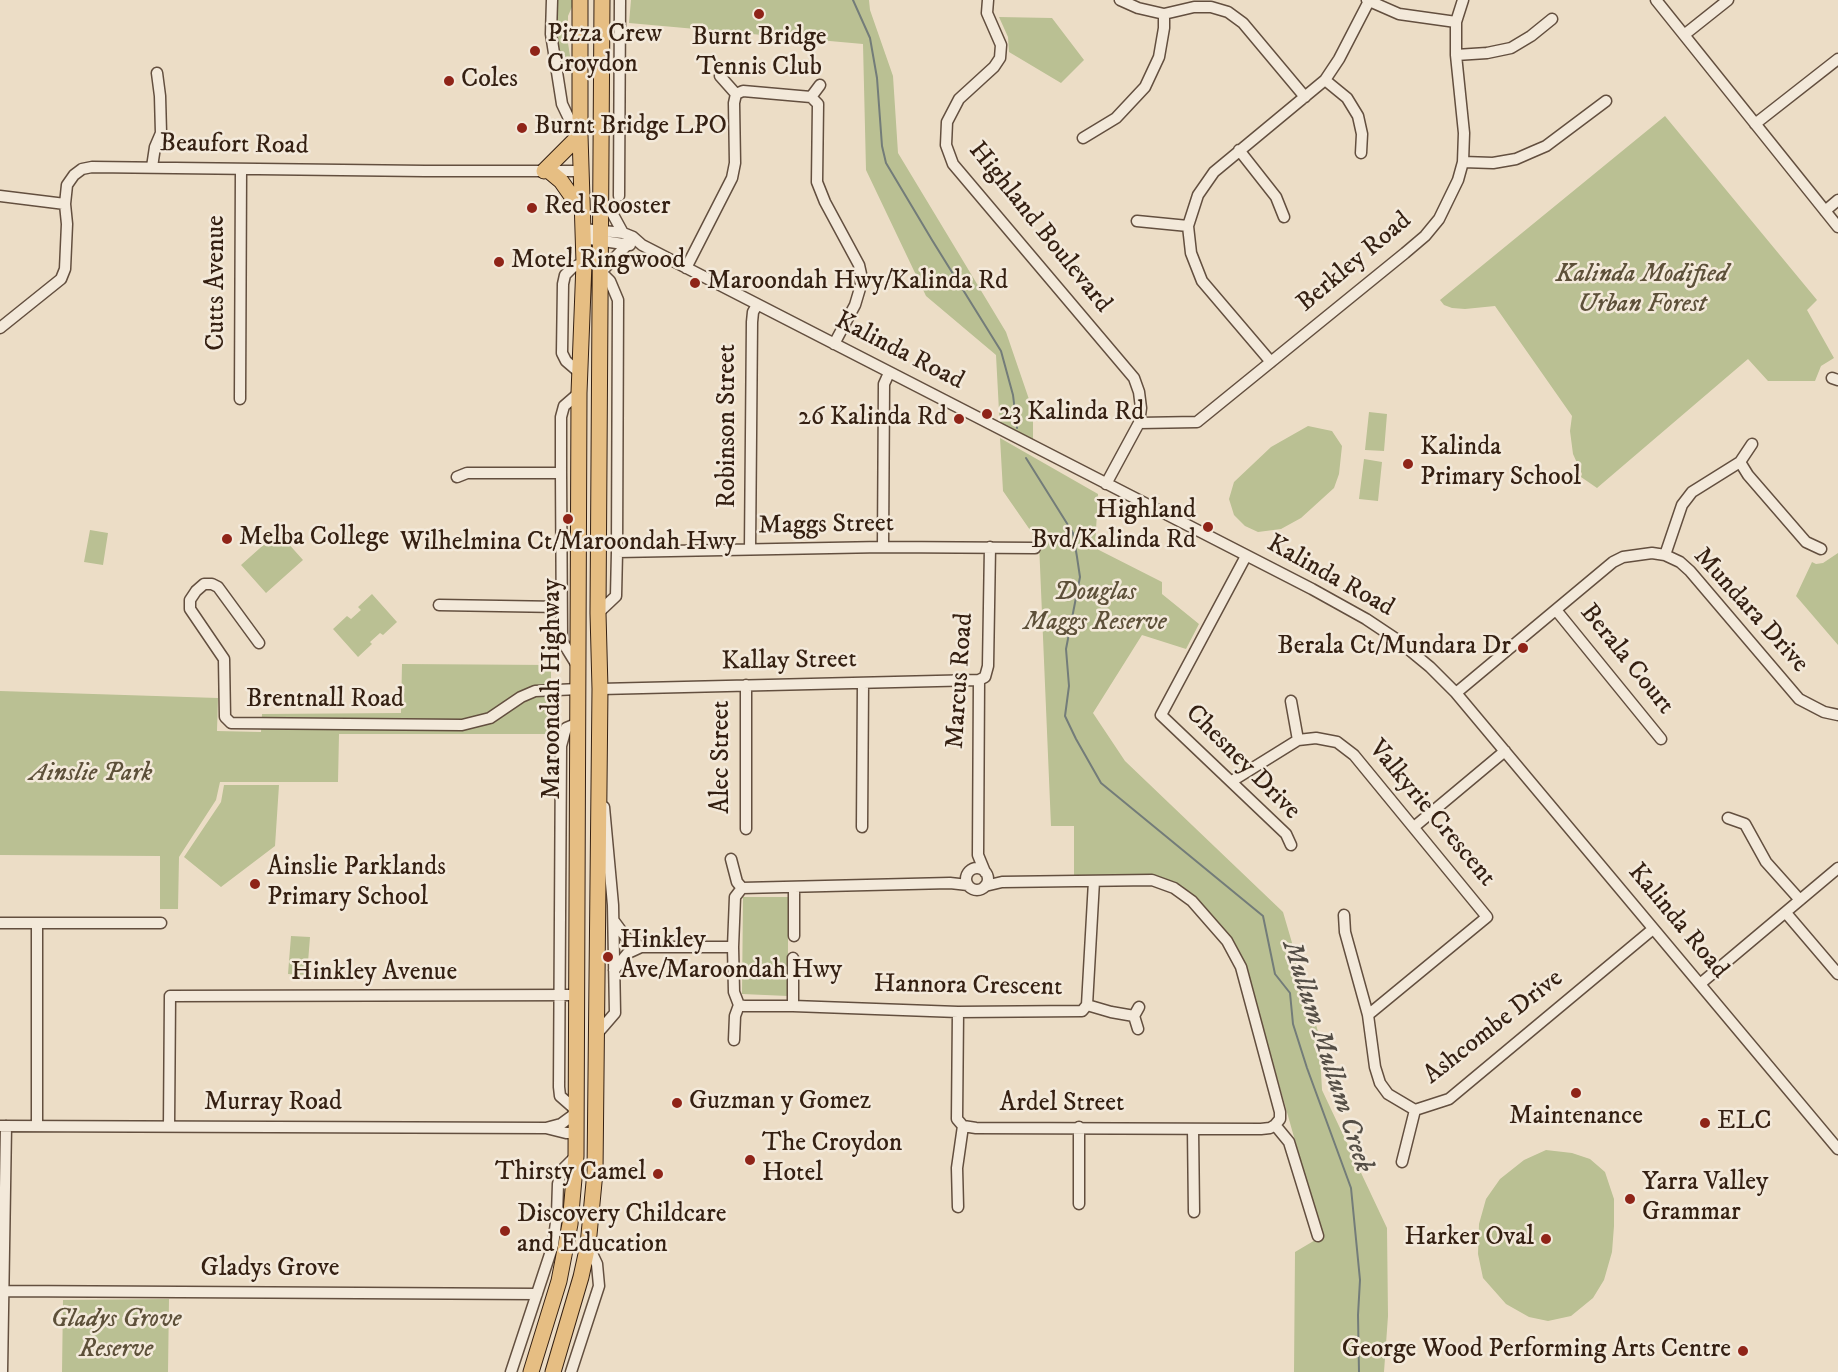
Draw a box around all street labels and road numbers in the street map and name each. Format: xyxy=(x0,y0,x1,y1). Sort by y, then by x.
street label: Beaufort Road xyxy=(159,129,309,163)
street label: Highland Boulevard xyxy=(961,136,1117,320)
street label: Berkley Road xyxy=(1291,206,1419,320)
street label: Cutts Avenue xyxy=(202,215,234,351)
street label: Kalinda Road xyxy=(829,306,969,398)
street label: Robinson Street xyxy=(713,344,745,508)
street label: Maggs Street xyxy=(758,509,894,543)
street label: Kalinda Road xyxy=(1261,529,1399,625)
street label: Mundara Drive xyxy=(1686,542,1814,680)
street label: Maroondah Highway xyxy=(538,578,570,800)
street label: Berala Court xyxy=(1572,599,1680,721)
street label: Marcus Road xyxy=(941,612,981,750)
street label: Kallay Street xyxy=(721,645,857,679)
street label: Brentnall Road xyxy=(246,685,404,717)
street label: Chesney Drive xyxy=(1178,699,1306,827)
street label: Alec Street xyxy=(707,700,739,814)
street label: Valkyrie Crescent xyxy=(1361,734,1501,894)
street label: Kalinda Road xyxy=(1620,858,1734,986)
street label: Hinkley Avenue xyxy=(291,958,457,990)
street label: Ashcombe Drive xyxy=(1418,964,1570,1092)
street label: Hannora Crescent xyxy=(873,970,1063,1004)
street label: Murray Road xyxy=(204,1088,342,1120)
street label: Ardel Street xyxy=(1000,1089,1124,1121)
street label: Gladys Grove xyxy=(200,1254,340,1286)

